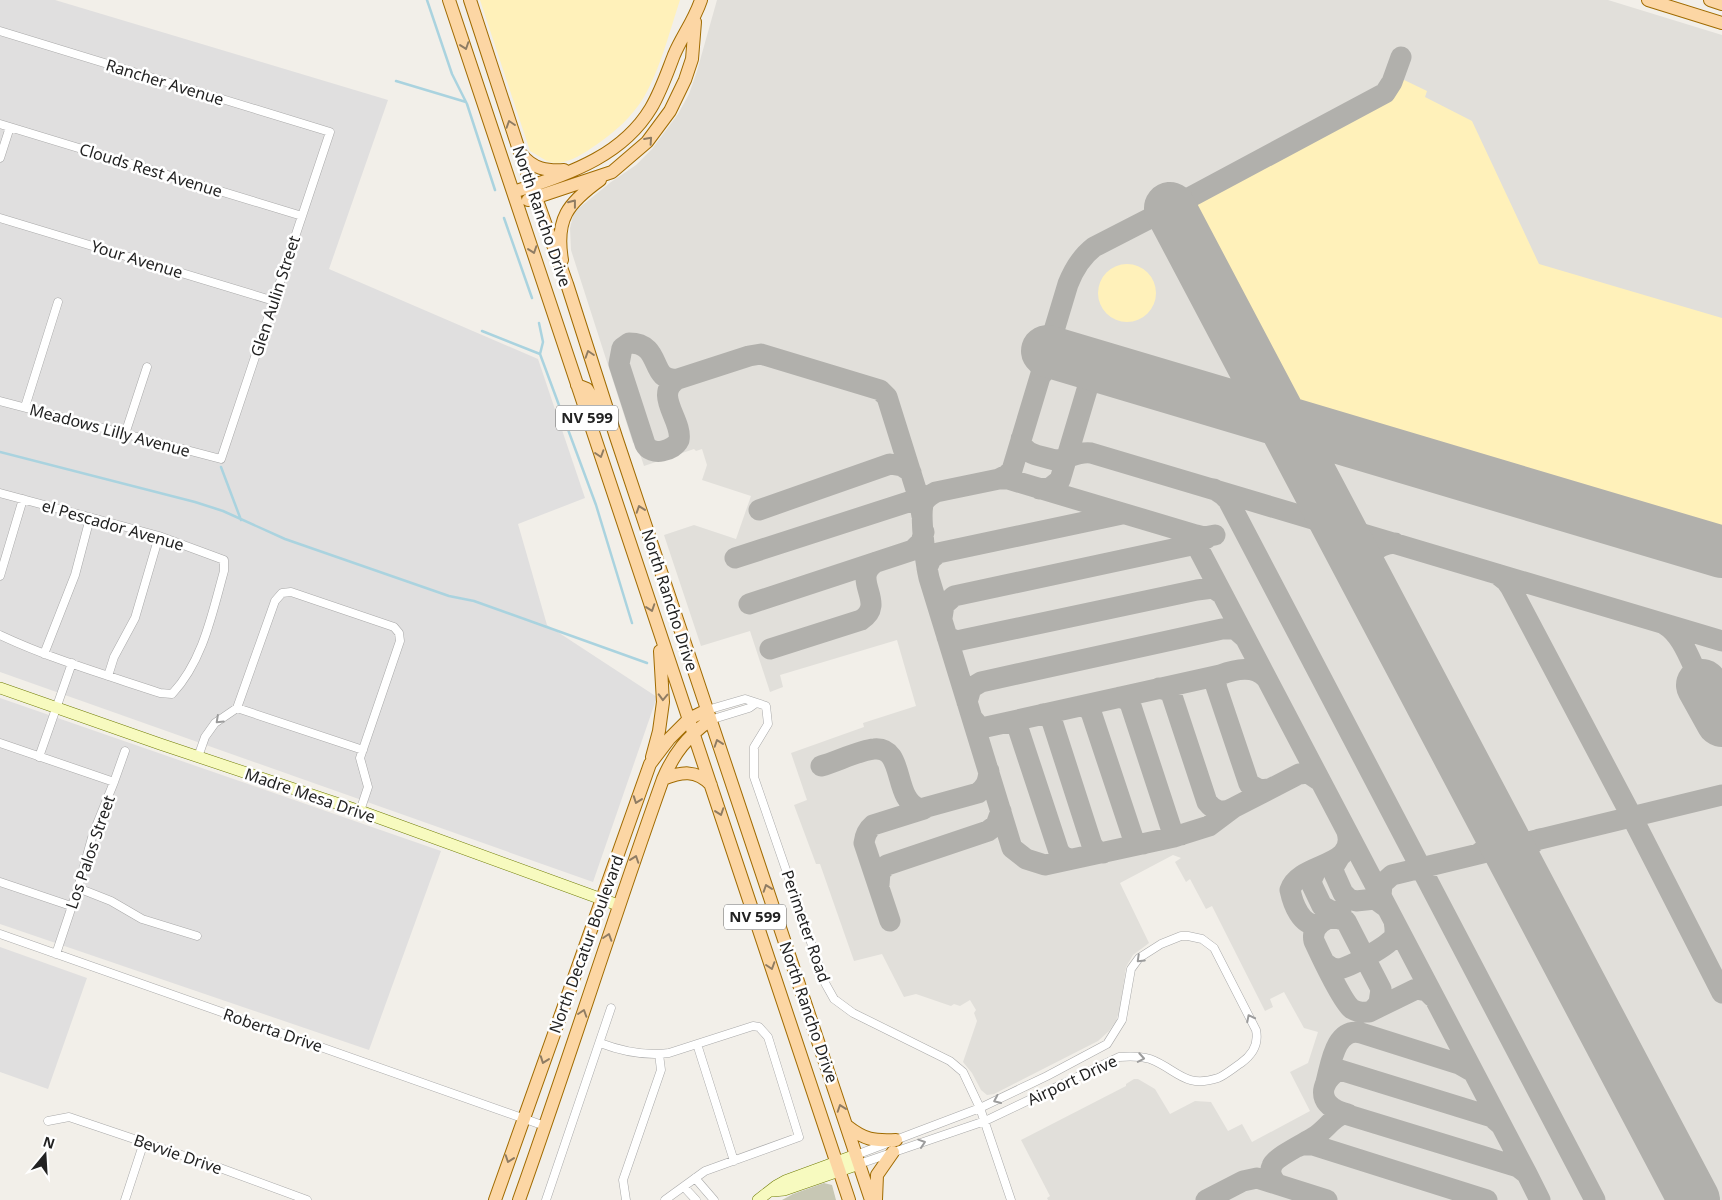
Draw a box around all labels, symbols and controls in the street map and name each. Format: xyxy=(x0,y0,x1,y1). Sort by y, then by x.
one-way arrow xyxy=(459,41,469,50)
street label: Rancher Avenue xyxy=(103,54,227,110)
one-way arrow xyxy=(506,120,516,128)
one-way arrow xyxy=(643,136,652,145)
street label: Clouds Rest Avenue xyxy=(77,138,225,202)
street label: North Rancho Drive xyxy=(507,142,577,290)
one-way arrow xyxy=(567,200,576,209)
street label: Glen Aulin Street xyxy=(245,233,305,359)
street label: Your Avenue xyxy=(88,235,186,283)
one-way arrow xyxy=(527,245,537,253)
one-way arrow xyxy=(585,351,595,359)
street label: Meadows Lilly Avenue xyxy=(27,398,193,462)
road number: NV 599 xyxy=(556,406,618,430)
one-way arrow xyxy=(594,450,604,458)
street label: el Pescador Avenue xyxy=(39,494,187,556)
one-way arrow xyxy=(636,505,646,514)
street label: North Rancho Drive xyxy=(637,526,703,674)
one-way arrow xyxy=(645,604,655,612)
one-way arrow xyxy=(658,694,669,702)
one-way arrow xyxy=(216,714,225,723)
one-way arrow xyxy=(714,739,724,748)
street label: Madre Mesa Drive xyxy=(242,762,378,828)
street label: Los Palos Street xyxy=(60,792,120,912)
one-way arrow xyxy=(633,795,643,804)
one-way arrow xyxy=(714,807,724,816)
street label: North Decatur Boulevard xyxy=(543,852,629,1036)
one-way arrow xyxy=(629,856,639,864)
street label: Perimeter Road xyxy=(776,867,836,985)
one-way arrow xyxy=(763,884,773,893)
road number: NV 599 xyxy=(724,904,786,930)
one-way arrow xyxy=(603,933,613,941)
street label: North Rancho Drive xyxy=(774,938,844,1086)
one-way arrow xyxy=(1137,953,1146,962)
one-way arrow xyxy=(766,961,776,970)
street label: Roberta Drive xyxy=(220,1003,326,1057)
one-way arrow xyxy=(577,1010,587,1018)
one-way arrow xyxy=(1246,1014,1256,1023)
street label: Airport Drive xyxy=(1024,1050,1120,1110)
one-way arrow xyxy=(1137,1052,1146,1062)
one-way arrow xyxy=(540,1055,550,1064)
one-way arrow xyxy=(993,1093,1002,1103)
one-way arrow xyxy=(837,1105,847,1113)
street label: Bevvie Drive xyxy=(131,1129,225,1179)
north arrow xyxy=(20,1130,70,1180)
text: N xyxy=(41,1131,58,1153)
one-way arrow xyxy=(917,1138,926,1148)
one-way arrow xyxy=(505,1155,515,1163)

